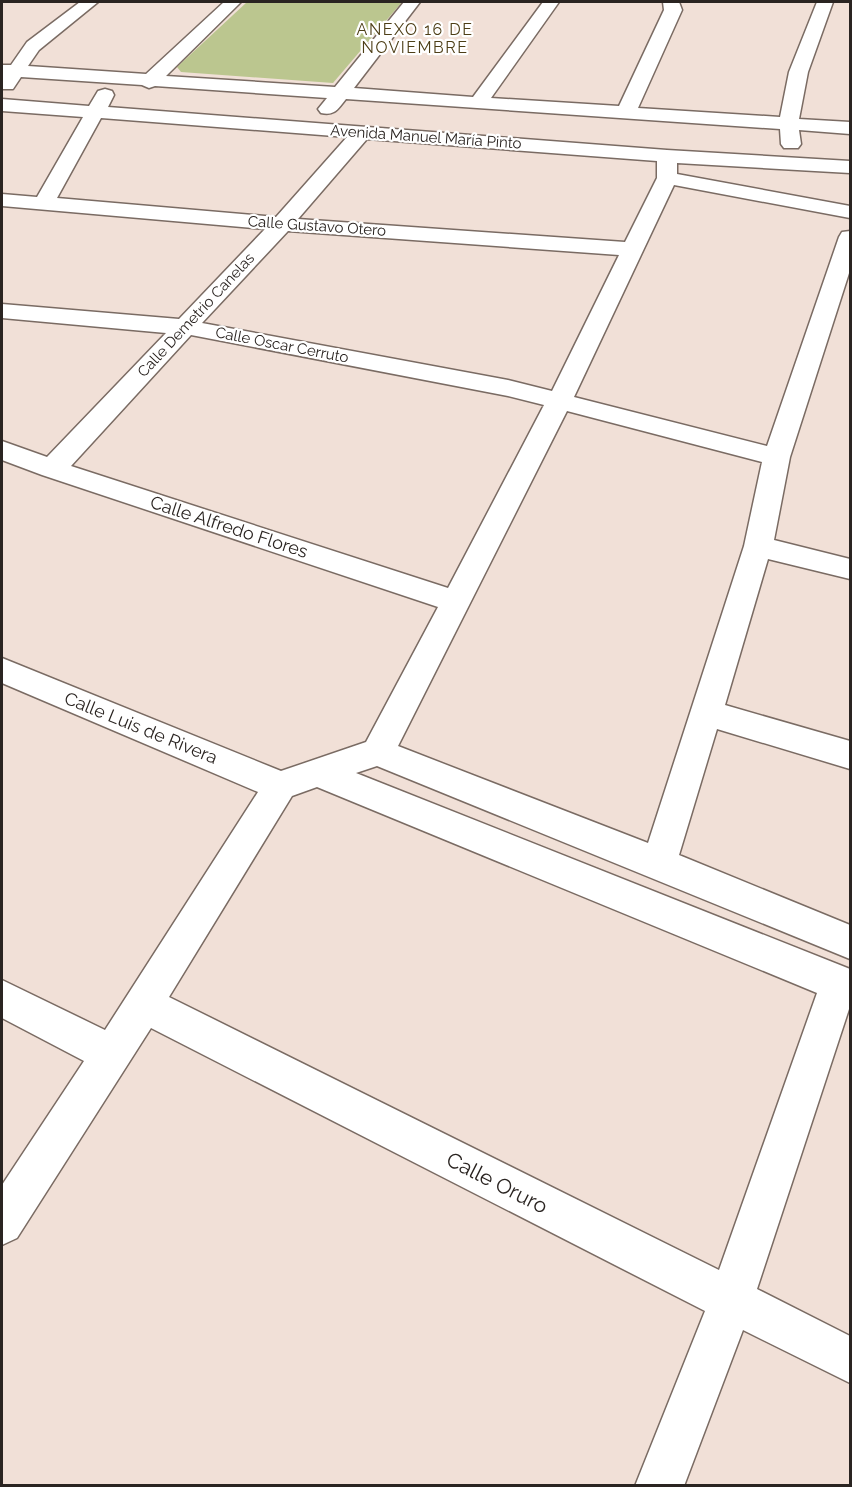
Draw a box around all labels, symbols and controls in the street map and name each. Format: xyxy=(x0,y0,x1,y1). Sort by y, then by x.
district label: ANEXO 16 DE NOVIEMBRE xyxy=(357,20,473,57)
street label: Avenida Manuel María Pinto xyxy=(330,121,522,153)
street label: Calle Gustavo Otero xyxy=(247,212,387,240)
street label: Calle Demetrio Canelas xyxy=(134,249,258,381)
street label: Calle Oscar Cerruto xyxy=(214,323,350,367)
street label: Calle Alfredo Flores xyxy=(148,491,311,562)
street label: Calle Luis de Rivera xyxy=(62,687,221,768)
street label: Calle Oruro xyxy=(443,1146,552,1219)

